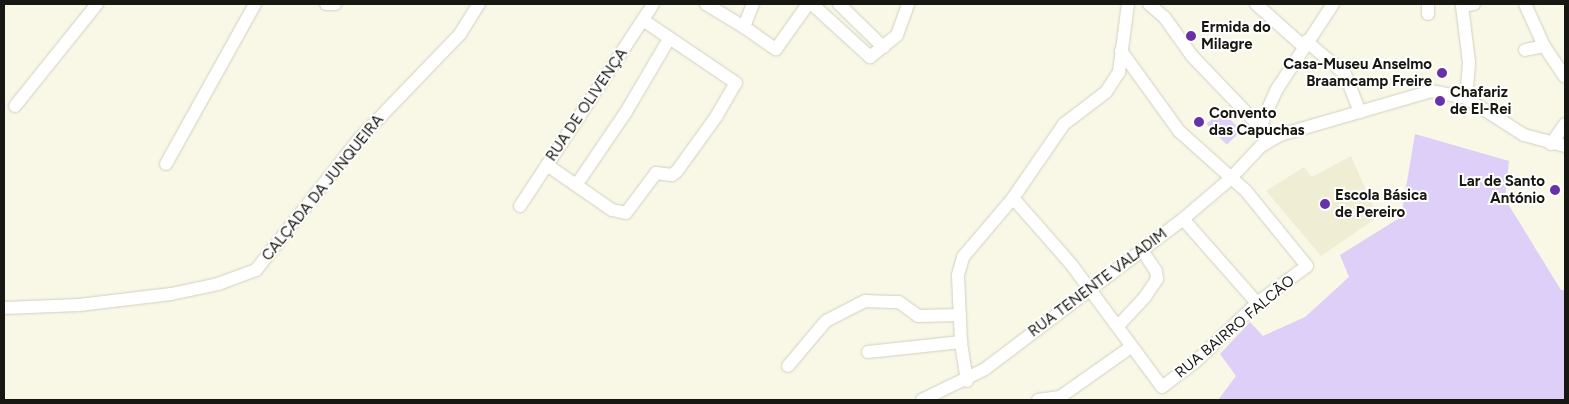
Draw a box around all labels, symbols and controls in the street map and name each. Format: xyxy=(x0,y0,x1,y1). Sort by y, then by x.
place label: Ermida do Milagre xyxy=(1201,18,1271,53)
marker: Ermida do Milagre xyxy=(1185,30,1197,42)
street label: RUA DE OLIVENÇA xyxy=(543,45,631,165)
place label: Casa-Museu Anselmo Braamcamp Freire xyxy=(1283,55,1432,90)
marker: Casa-Museu Anselmo Braamcamp Freire xyxy=(1436,67,1448,79)
place label: Chafariz de El-Rei xyxy=(1450,83,1511,118)
marker: Chafariz de El-Rei xyxy=(1434,95,1446,107)
place label: Convento das Capuchas xyxy=(1209,104,1305,139)
street label: CALÇADA DA JUNQUEIRA xyxy=(258,111,388,265)
marker: Convento das Capuchas xyxy=(1193,116,1205,128)
place label: Lar de Santo António xyxy=(1459,172,1545,207)
marker: Lar de Santo António xyxy=(1549,184,1561,196)
place label: Escola Básica de Pereiro xyxy=(1335,186,1427,221)
marker: Escola Básica de Pereiro xyxy=(1319,198,1331,210)
street label: RUA TENENTE VALADIM xyxy=(1025,225,1171,341)
street label: RUA BAIRRO FALCÃO xyxy=(1172,272,1298,382)

